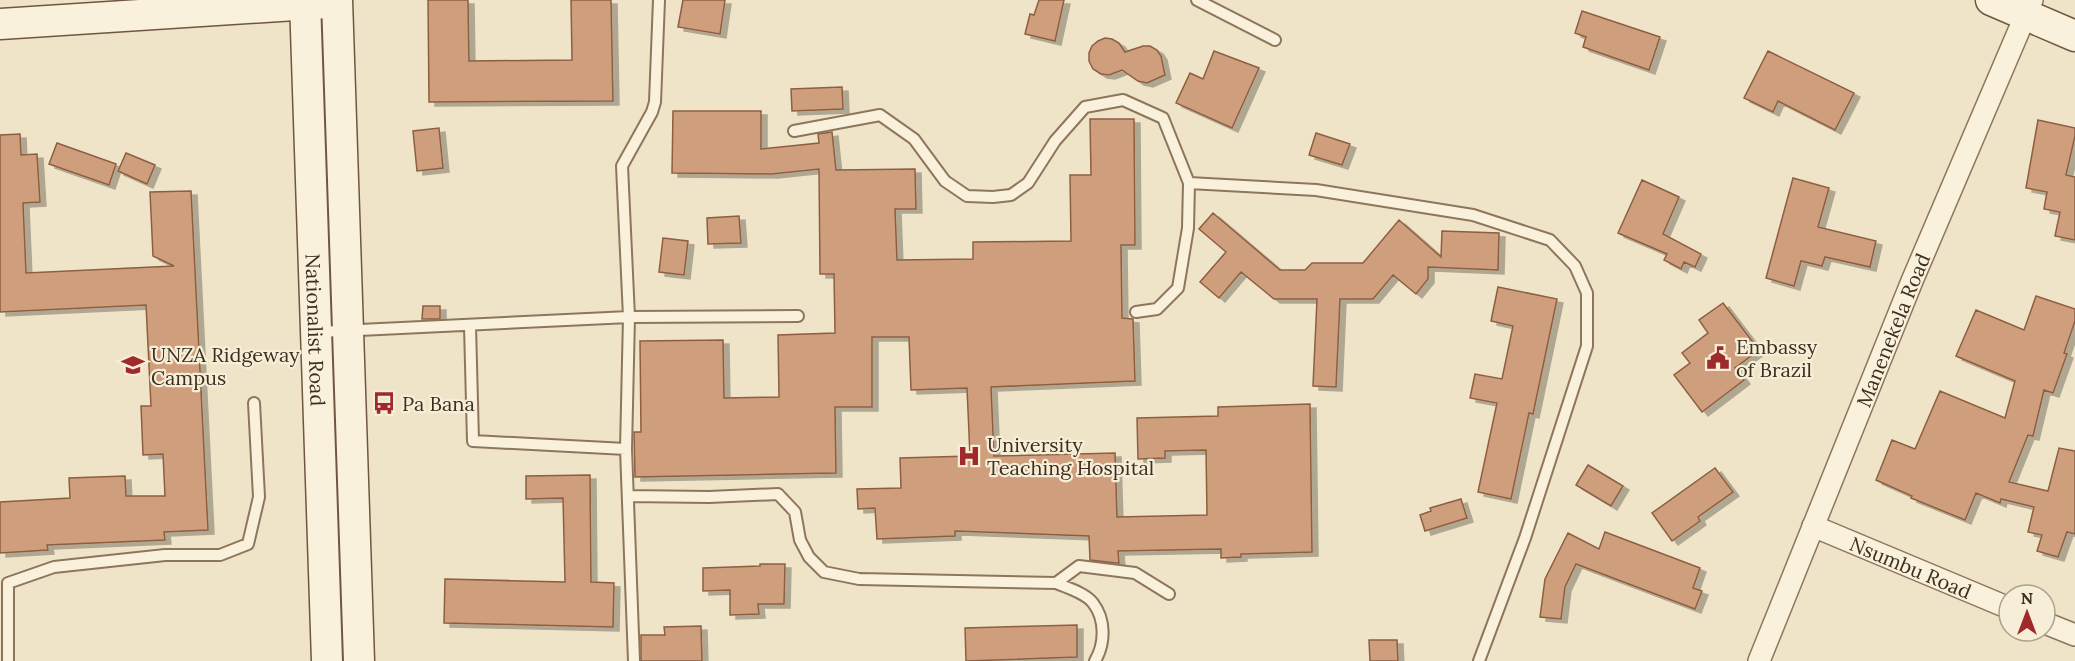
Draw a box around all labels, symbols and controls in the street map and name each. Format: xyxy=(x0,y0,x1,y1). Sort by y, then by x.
street label: Manenekela Road xyxy=(1850,249,1935,410)
street label: Nationalist Road xyxy=(301,253,331,407)
place label: Embassy of Brazil xyxy=(1736,334,1818,382)
place label: UNZA Ridgeway Campus xyxy=(151,342,300,390)
public building icon: Embassy of Brazil xyxy=(1705,345,1731,371)
school or university icon: UNZA Ridgeway Campus xyxy=(120,352,146,378)
bus stop icon: Pa Bana xyxy=(371,390,397,416)
place label: Pa Bana xyxy=(402,391,475,416)
place label: University Teaching Hospital xyxy=(987,432,1154,480)
hospital icon: University Teaching Hospital xyxy=(956,443,982,469)
street label: Nsumbu Road xyxy=(1846,530,1975,603)
north arrow xyxy=(1997,583,2057,643)
text: N xyxy=(2021,588,2033,608)

